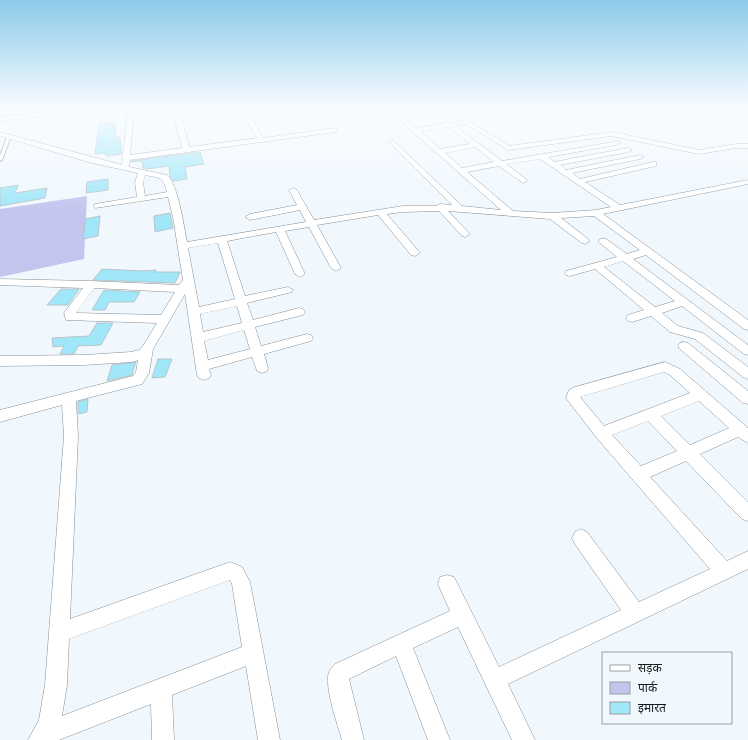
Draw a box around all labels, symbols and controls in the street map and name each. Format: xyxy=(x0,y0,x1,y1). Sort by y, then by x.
legend xyxy=(602,652,732,724)
text: सड़क xyxy=(638,661,663,675)
text: पार्क xyxy=(638,681,658,695)
text: इमारत xyxy=(638,701,667,715)

